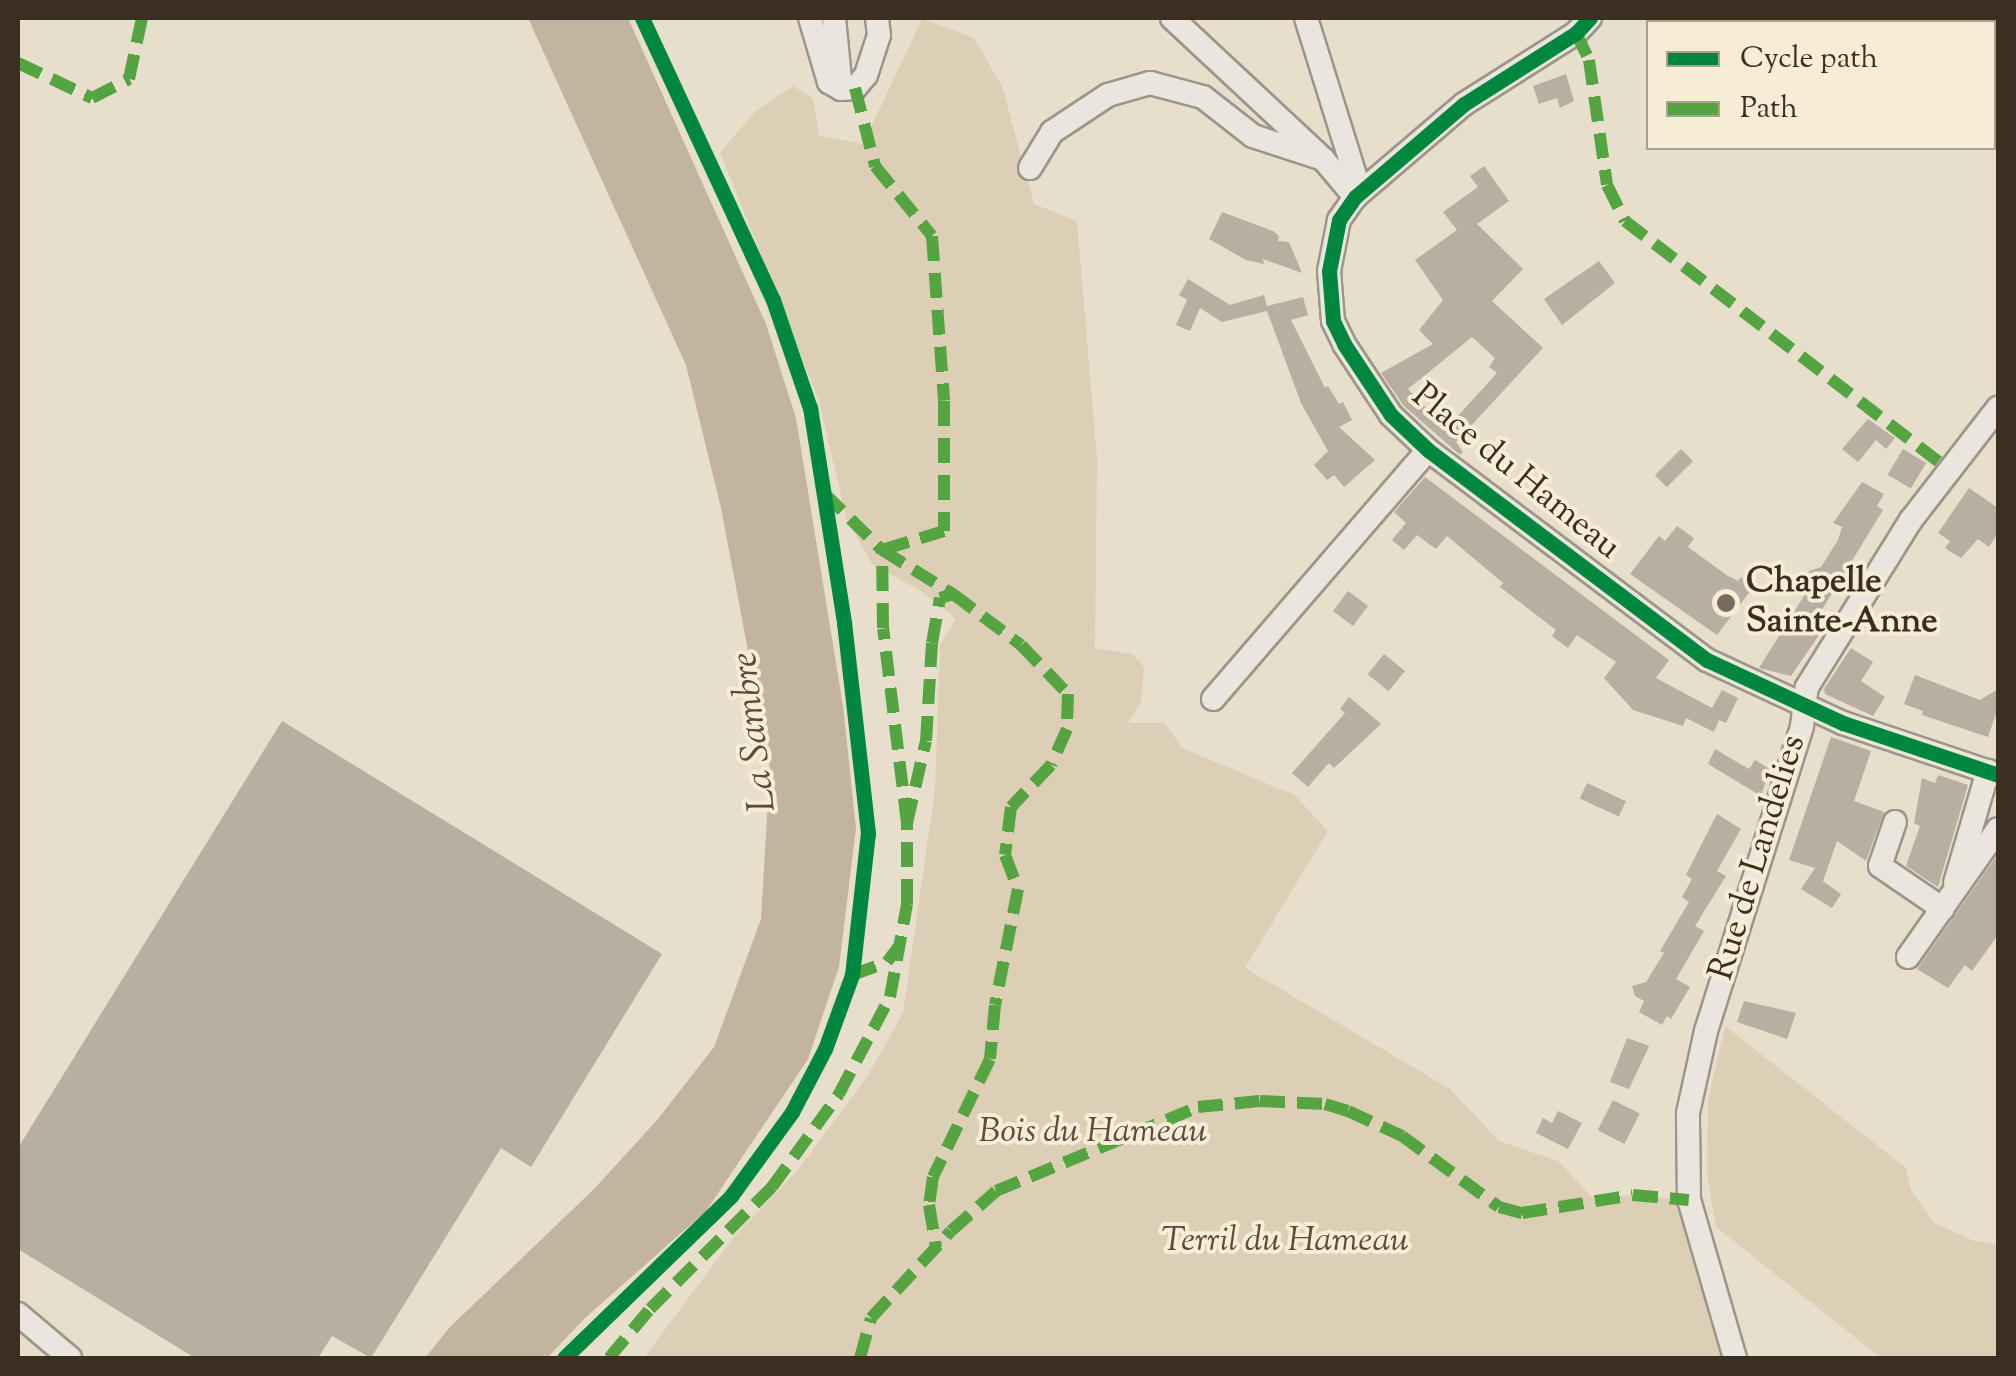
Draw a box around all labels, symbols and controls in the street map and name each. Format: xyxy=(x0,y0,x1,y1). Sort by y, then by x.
legend xyxy=(1646,20,1996,150)
text: Cycle path xyxy=(1740,38,1878,81)
text: Path xyxy=(1740,88,1798,131)
street label: Place du Hameau xyxy=(1402,376,1628,570)
place label: Chapelle Sainte-Anne xyxy=(1746,562,1937,644)
marker: Chapelle Sainte-Anne xyxy=(1715,592,1737,614)
water label: La Sambre xyxy=(724,649,788,815)
street label: Rue de Landelies xyxy=(1702,730,1816,986)
park label: Bois du Hameau xyxy=(979,1112,1207,1154)
park label: Terril du Hameau xyxy=(1161,1221,1409,1263)

